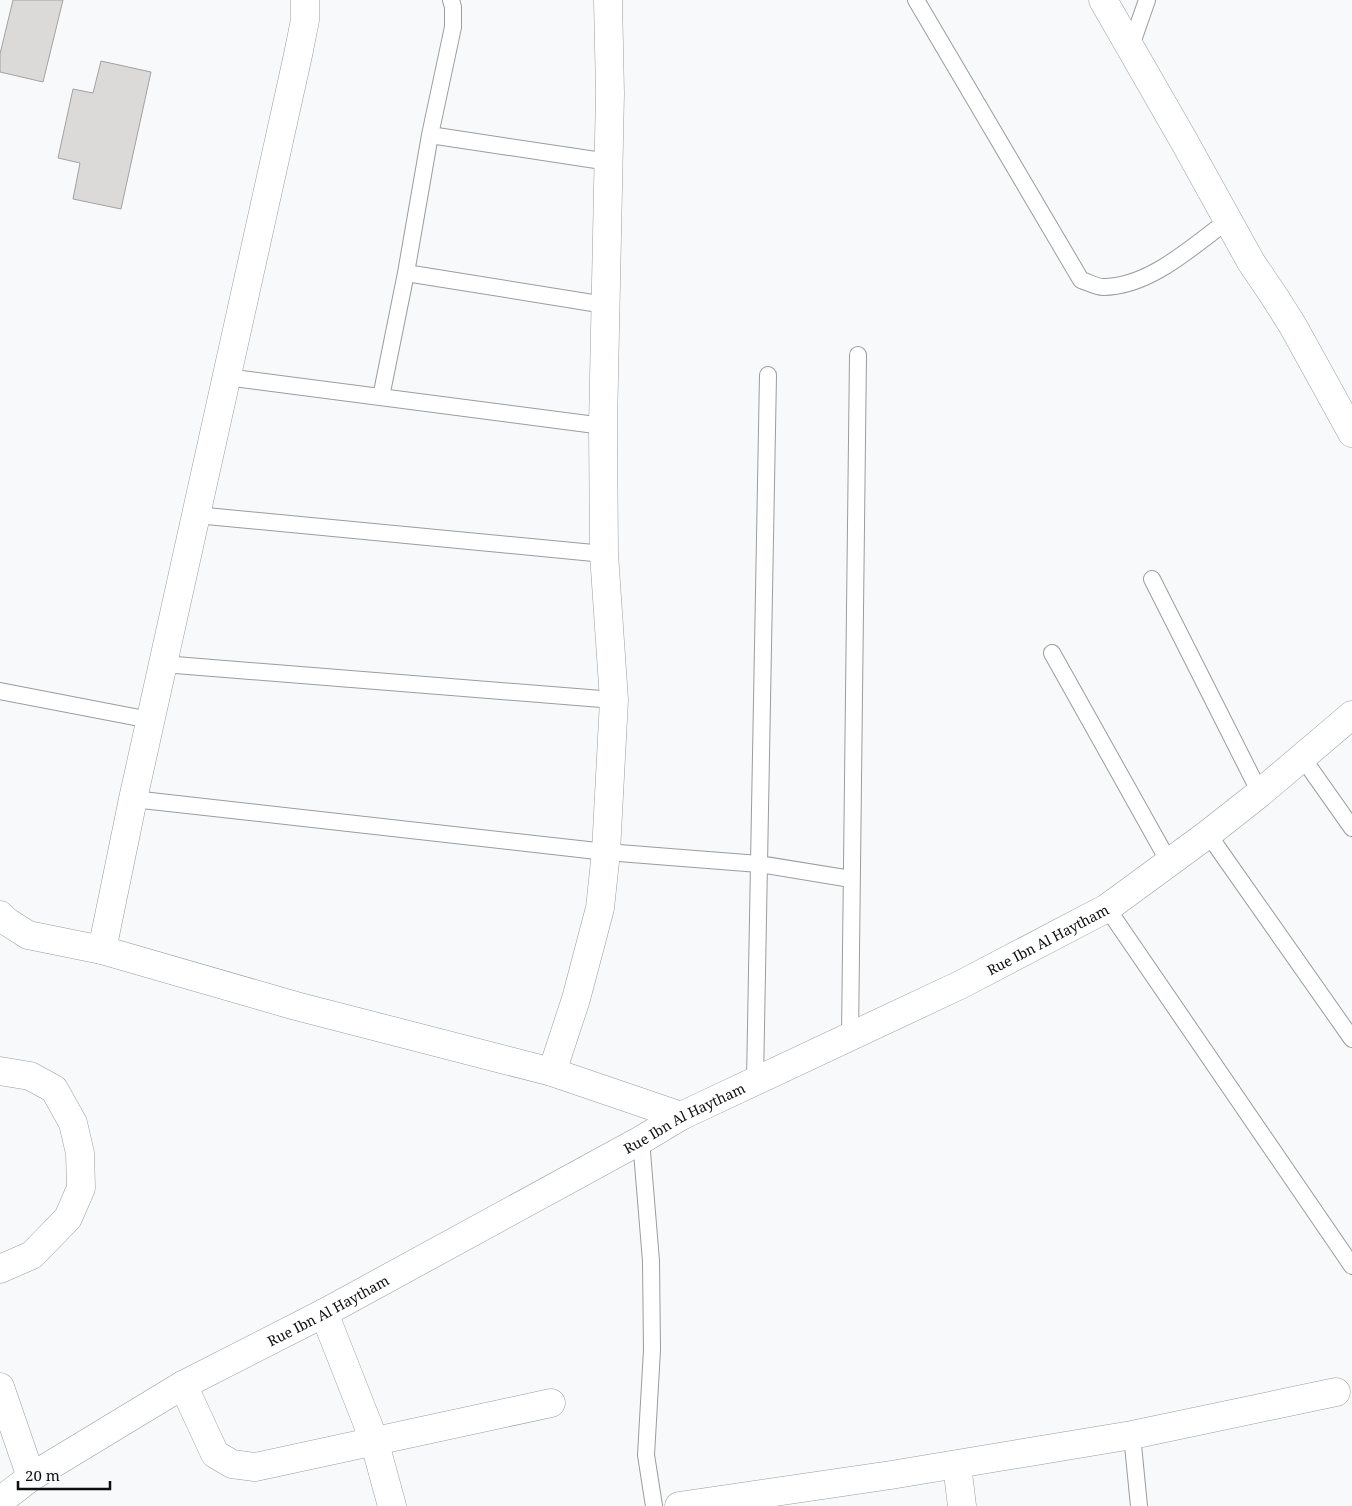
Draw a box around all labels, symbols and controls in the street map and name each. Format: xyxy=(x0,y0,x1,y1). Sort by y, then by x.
street label: Rue Ibn Al Haytham xyxy=(983,899,1112,979)
street label: Rue Ibn Al Haytham xyxy=(620,1078,748,1157)
street label: Rue Ibn Al Haytham xyxy=(264,1270,392,1350)
scale bar xyxy=(18,1458,110,1490)
text: 20 m xyxy=(25,1465,60,1485)

